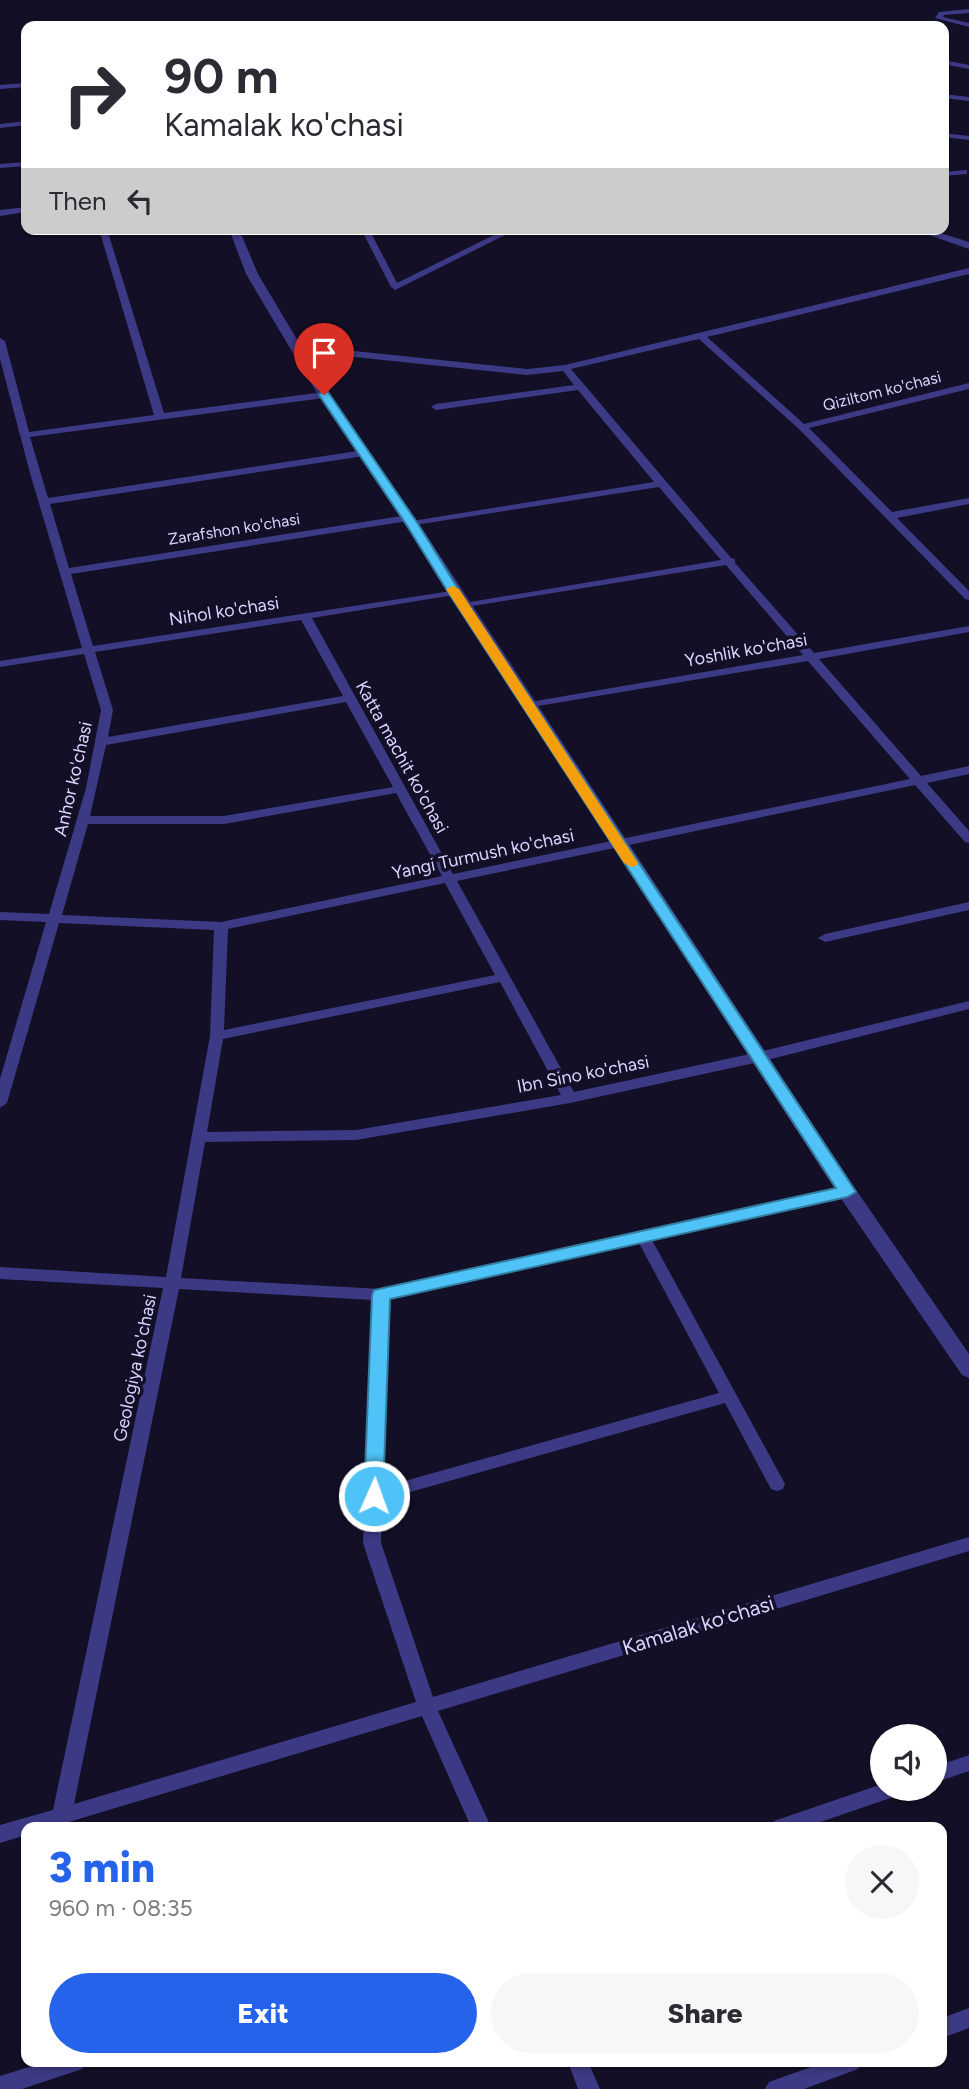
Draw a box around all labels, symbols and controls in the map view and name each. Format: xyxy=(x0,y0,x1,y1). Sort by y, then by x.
text: 90 m xyxy=(164,46,279,105)
icon: right xyxy=(49,49,140,140)
text: Kamalak ko'chasi xyxy=(164,106,404,144)
icon: left xyxy=(121,182,159,220)
text: Then xyxy=(49,185,107,217)
pin xyxy=(294,323,354,395)
icon: arrive xyxy=(305,334,343,372)
street label: Qiziltom ko'chasi xyxy=(821,367,943,415)
street label: Zarafshon ko'chasi xyxy=(167,509,301,549)
street label: Nihol ko'chasi xyxy=(167,591,281,631)
street label: Yoshlik ko'chasi xyxy=(683,628,809,672)
street label: Katta machit ko'chasi xyxy=(351,677,453,837)
street label: Anhor ko'chasi xyxy=(49,719,97,839)
street label: Yangi Turmush ko'chasi xyxy=(390,824,576,884)
street label: Ibn Sino ko'chasi xyxy=(515,1050,651,1098)
street label: Geologiya ko'chasi xyxy=(109,1292,161,1444)
position arrow xyxy=(337,1459,411,1533)
street label: Kamalak ko'chasi xyxy=(619,1590,777,1660)
map controls xyxy=(870,1724,947,1801)
button: sound xyxy=(870,1724,947,1801)
text: 3 min xyxy=(49,1842,155,1893)
button: close xyxy=(845,1845,919,1919)
text: 960 m · 08:35 xyxy=(49,1894,193,1922)
button: Exit xyxy=(49,1973,477,2053)
button: Share xyxy=(491,1973,919,2053)

